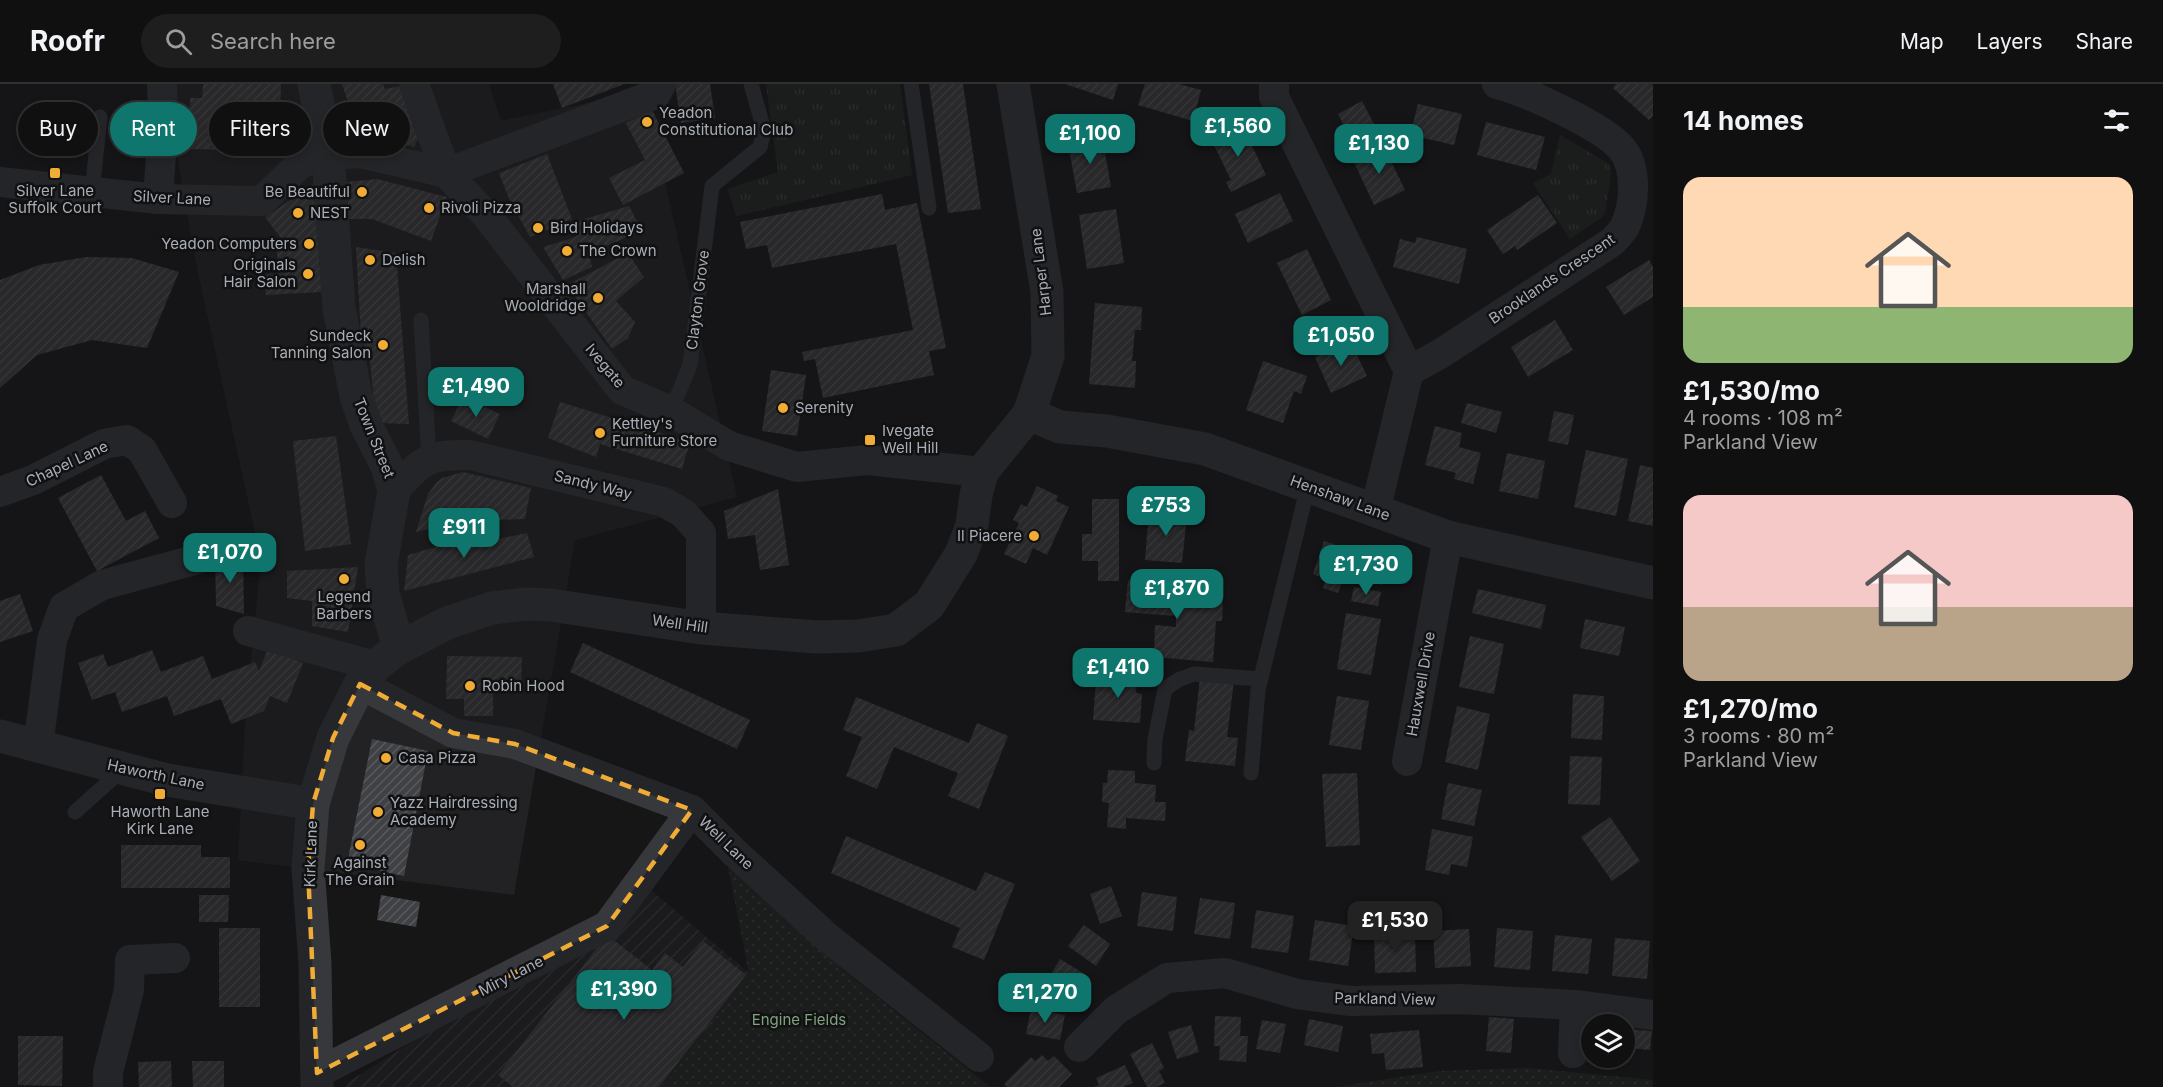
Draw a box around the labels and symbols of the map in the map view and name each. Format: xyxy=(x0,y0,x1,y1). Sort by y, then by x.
place label: Yeadon Constitutional Club xyxy=(659,103,793,139)
pin: £1,560 xyxy=(1189,107,1287,158)
pin: £1,100 xyxy=(1041,114,1139,165)
marker: Yeadon Constitutional Club xyxy=(640,115,654,129)
pin: £1,130 xyxy=(1330,124,1428,175)
marker: Silver Lane Suffolk Court xyxy=(48,166,62,180)
place label: Silver Lane Suffolk Court xyxy=(8,181,102,217)
place label: Be Beautiful xyxy=(265,182,350,201)
marker: Be Beautiful xyxy=(355,185,369,199)
street label: Silver Lane xyxy=(132,186,212,209)
place label: Rivoli Pizza xyxy=(441,198,521,217)
marker: Rivoli Pizza xyxy=(422,201,436,215)
place label: NEST xyxy=(310,203,350,222)
marker: NEST xyxy=(291,206,305,220)
place label: Bird Holidays xyxy=(550,218,643,237)
marker: Bird Holidays xyxy=(531,221,545,235)
street label: Harper Lane xyxy=(1026,227,1055,317)
street label: Brooklands Crescent xyxy=(1485,229,1618,328)
place label: Yeadon Computers xyxy=(161,234,297,253)
marker: Yeadon Computers xyxy=(302,237,316,251)
place label: The Crown xyxy=(579,241,657,260)
marker: The Crown xyxy=(560,244,574,258)
street label: Clayton Grove xyxy=(682,249,713,351)
place label: Delish xyxy=(382,250,426,269)
marker: Delish xyxy=(363,253,377,267)
place label: Originals Hair Salon xyxy=(223,255,296,291)
marker: Originals Hair Salon xyxy=(301,267,315,281)
place label: Marshall Wooldridge xyxy=(505,279,586,315)
marker: Marshall Wooldridge xyxy=(591,291,605,305)
pin: £1,050 xyxy=(1292,316,1390,367)
place label: Sundeck Tanning Salon xyxy=(271,326,372,362)
marker: Sundeck Tanning Salon xyxy=(376,338,390,352)
street label: Ivegate xyxy=(581,340,629,392)
pin: £1,490 xyxy=(427,367,525,418)
street label: Town Street xyxy=(350,395,399,481)
place label: Serenity xyxy=(795,398,854,417)
marker: Serenity xyxy=(776,401,790,415)
place label: Kettley's Furniture Store xyxy=(612,414,717,450)
place label: Ivegate Well Hill xyxy=(882,421,938,457)
marker: Kettley's Furniture Store xyxy=(593,426,607,440)
marker: Ivegate Well Hill xyxy=(863,433,877,447)
street label: Chapel Lane xyxy=(23,436,111,491)
street label: Sandy Way xyxy=(552,466,635,503)
street label: Henshaw Lane xyxy=(1288,471,1393,524)
pin: £753 xyxy=(1130,486,1202,537)
pin: £911 xyxy=(428,508,500,559)
place label: Il Piacere xyxy=(957,526,1022,545)
marker: Il Piacere xyxy=(1027,529,1041,543)
pin: £1,070 xyxy=(181,533,279,584)
pin: £1,730 xyxy=(1317,545,1415,596)
pin: £1,870 xyxy=(1128,569,1226,620)
marker: Legend Barbers xyxy=(337,572,351,586)
place label: Legend Barbers xyxy=(316,587,372,623)
street label: Well Hill xyxy=(651,610,709,637)
street label: Hauxwell Drive xyxy=(1402,630,1439,738)
pin: £1,410 xyxy=(1069,648,1167,699)
place label: Robin Hood xyxy=(482,676,565,695)
marker: Robin Hood xyxy=(463,679,477,693)
place label: Casa Pizza xyxy=(398,748,476,767)
marker: Casa Pizza xyxy=(379,751,393,765)
street label: Haworth Lane xyxy=(106,755,206,794)
marker: Haworth Lane Kirk Lane xyxy=(153,787,167,801)
place label: Yazz Hairdressing Academy xyxy=(390,793,518,829)
place label: Haworth Lane Kirk Lane xyxy=(111,802,209,838)
marker: Yazz Hairdressing Academy xyxy=(371,805,385,819)
street label: Well Lane xyxy=(695,812,758,873)
street label: Kirk Lane xyxy=(300,820,321,888)
marker: Against The Grain xyxy=(353,838,367,852)
place label: Against The Grain xyxy=(325,853,395,889)
pin: £1,530 xyxy=(1346,901,1444,952)
street label: Miry Lane xyxy=(475,951,546,1000)
pin: £1,390 xyxy=(575,970,673,1021)
pin: £1,270 xyxy=(996,973,1094,1024)
street label: Parkland View xyxy=(1334,988,1436,1009)
park label: Engine Fields xyxy=(752,1010,846,1029)

